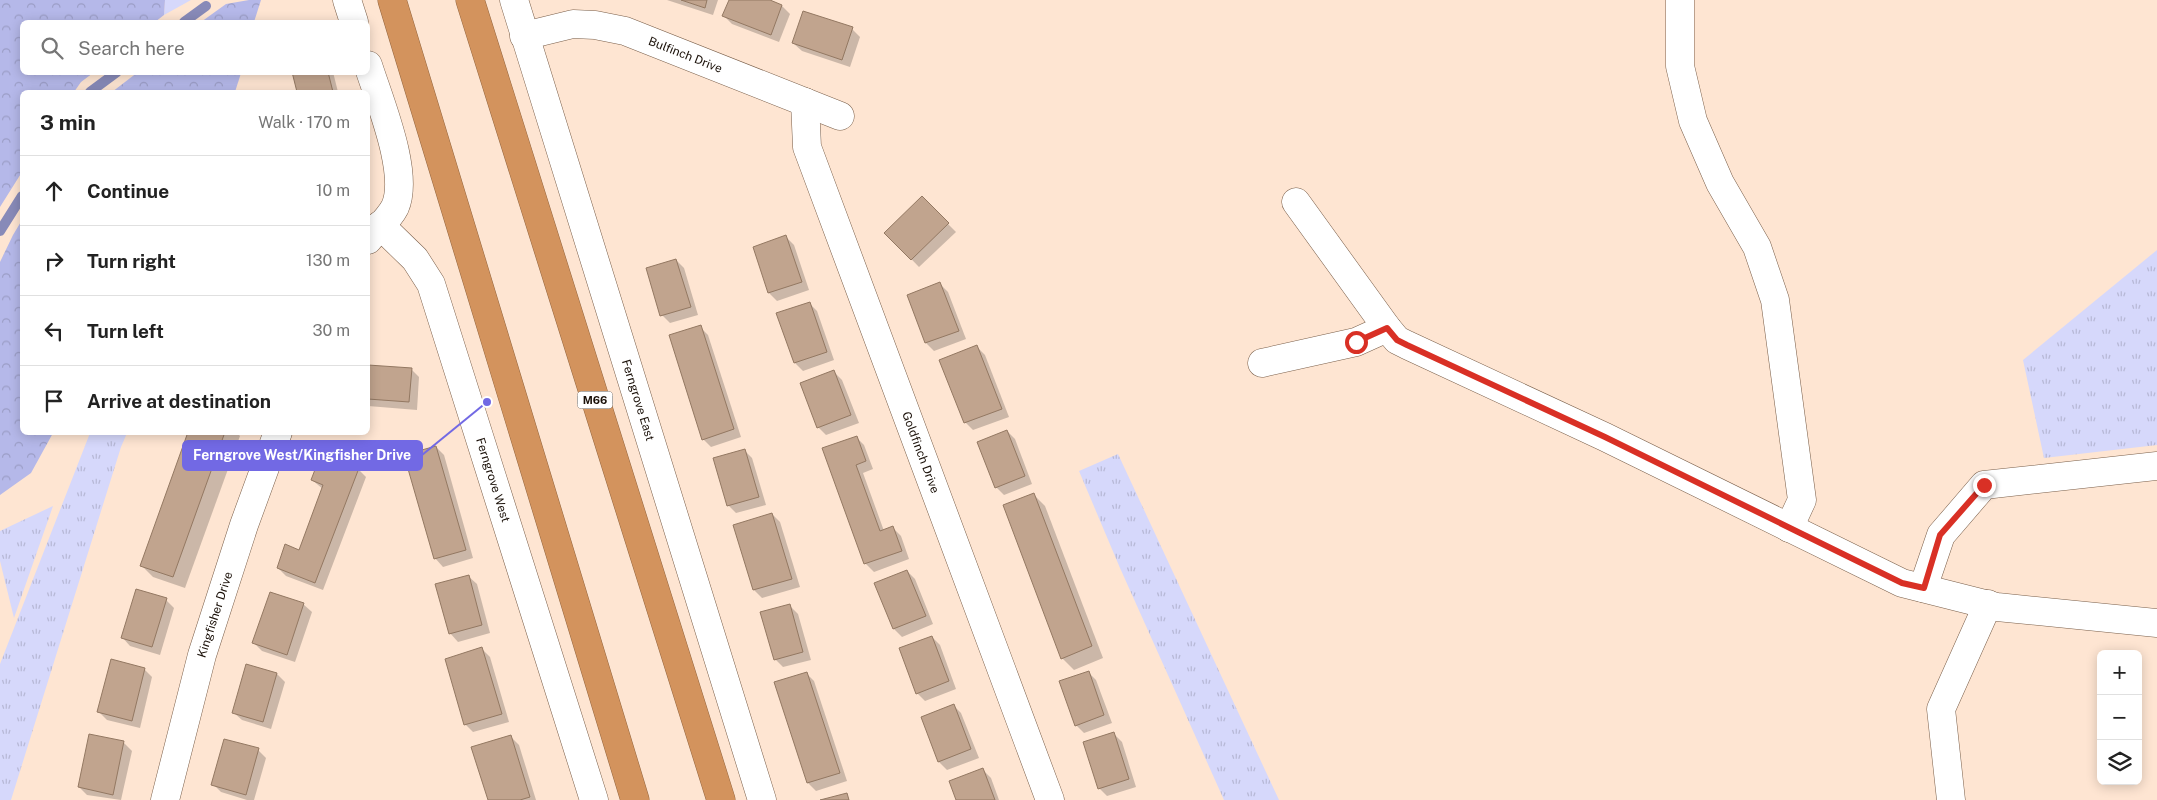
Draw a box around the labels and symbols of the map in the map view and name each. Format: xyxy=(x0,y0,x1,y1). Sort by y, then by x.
street label: Bulfinch Drive xyxy=(647,34,724,76)
route start xyxy=(1345,331,1368,354)
street label: Ferngrove East xyxy=(619,358,657,443)
road number: M66 xyxy=(578,392,612,408)
street label: Goldfinch Drive xyxy=(899,410,942,495)
street label: Ferngrove West xyxy=(473,436,513,524)
callout: Ferngrove West/Kingfisher Drive xyxy=(183,441,422,470)
text: Ferngrove West/Kingfisher Drive xyxy=(193,447,411,463)
route end xyxy=(1973,474,1996,497)
street label: Kingfisher Drive xyxy=(195,570,236,659)

